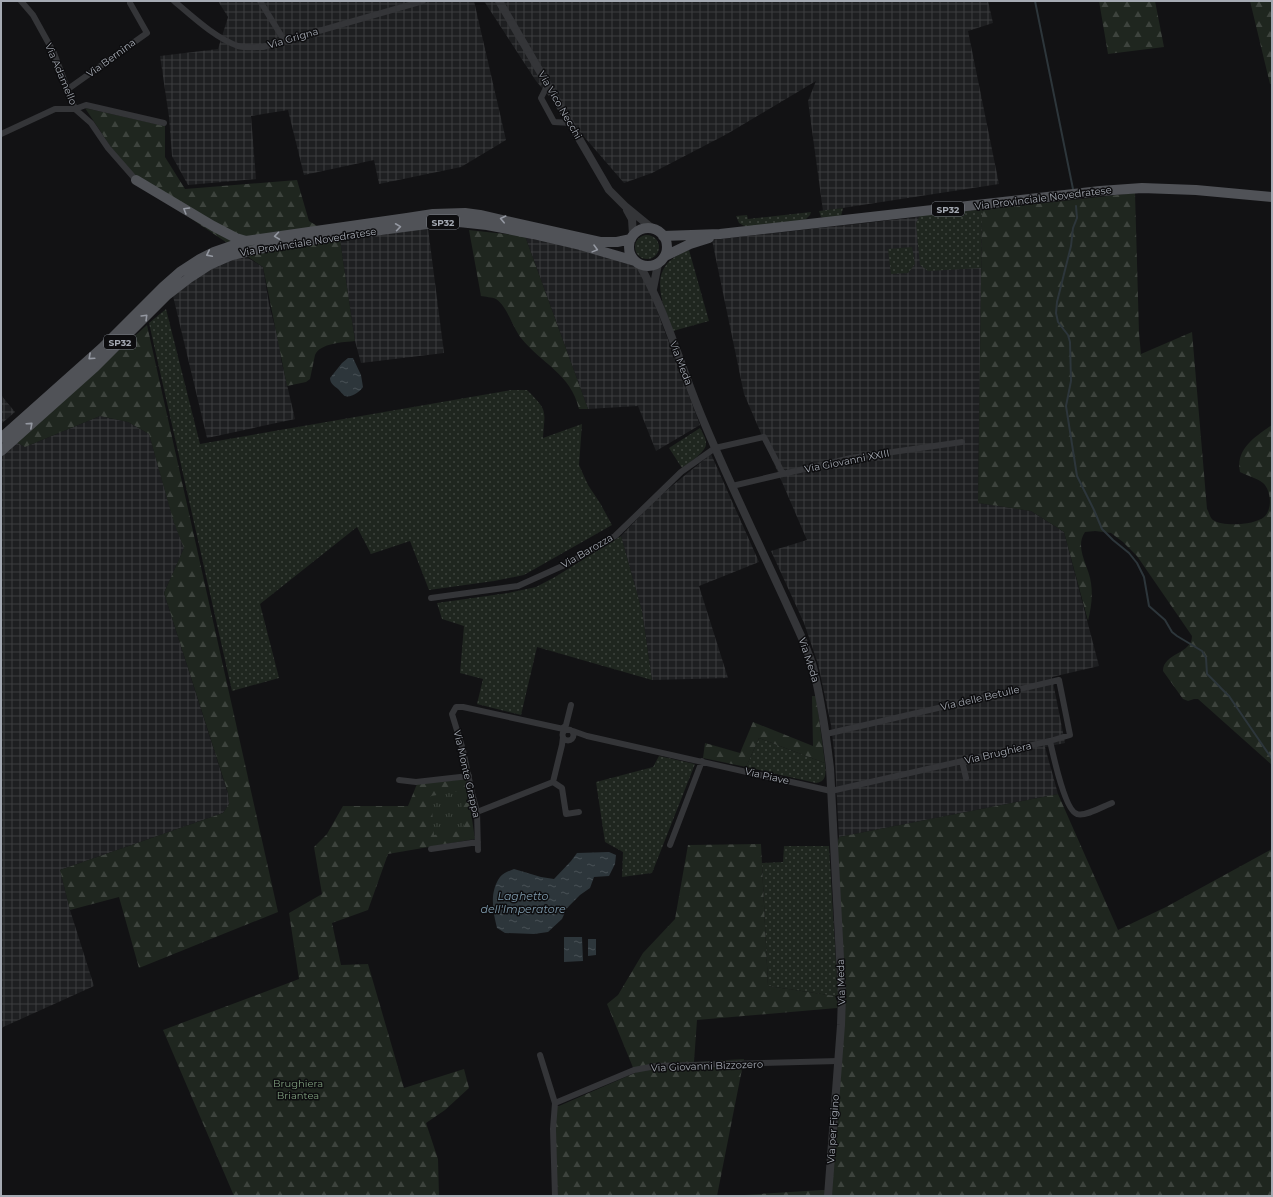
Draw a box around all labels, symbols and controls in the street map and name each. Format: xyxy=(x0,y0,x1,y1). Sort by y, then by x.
street label: Via Grigna xyxy=(266,25,320,51)
street label: Via Bernina xyxy=(84,36,138,80)
street label: Via Adamello xyxy=(42,41,80,107)
street label: Via Vico Necchi xyxy=(535,69,585,141)
street label: Via Provinciale Novedratese xyxy=(974,183,1112,213)
road number: SP32 xyxy=(932,202,964,216)
one-way arrow xyxy=(183,208,190,215)
road number: SP32 xyxy=(427,215,459,229)
one-way arrow xyxy=(500,216,506,224)
one-way arrow xyxy=(395,223,401,232)
street label: Via Provinciale Novedratese xyxy=(239,225,377,259)
one-way arrow xyxy=(274,231,280,240)
one-way arrow xyxy=(591,244,598,253)
one-way arrow xyxy=(206,249,214,257)
one-way arrow xyxy=(140,314,148,322)
road number: SP32 xyxy=(104,335,136,349)
street label: Via Meda xyxy=(667,339,695,387)
one-way arrow xyxy=(88,353,96,360)
one-way arrow xyxy=(25,422,33,430)
street label: Via Giovanni XXIII xyxy=(803,446,891,476)
street label: Via Barozza xyxy=(559,531,615,571)
street label: Via Meda xyxy=(796,636,822,684)
street label: Via delle Betulle xyxy=(939,683,1021,713)
street label: Via Monte Grappa xyxy=(451,729,483,819)
street label: Via Brughiera xyxy=(963,739,1033,767)
street label: Via Piave xyxy=(744,765,790,787)
water label: Laghetto dell'Imperatore xyxy=(480,889,566,916)
street label: Via Meda xyxy=(834,959,848,1005)
street label: Via Giovanni Bizzozero xyxy=(651,1058,763,1074)
park label: Brughiera Briantea xyxy=(273,1077,323,1102)
street label: Via per Figino xyxy=(824,1094,842,1164)

